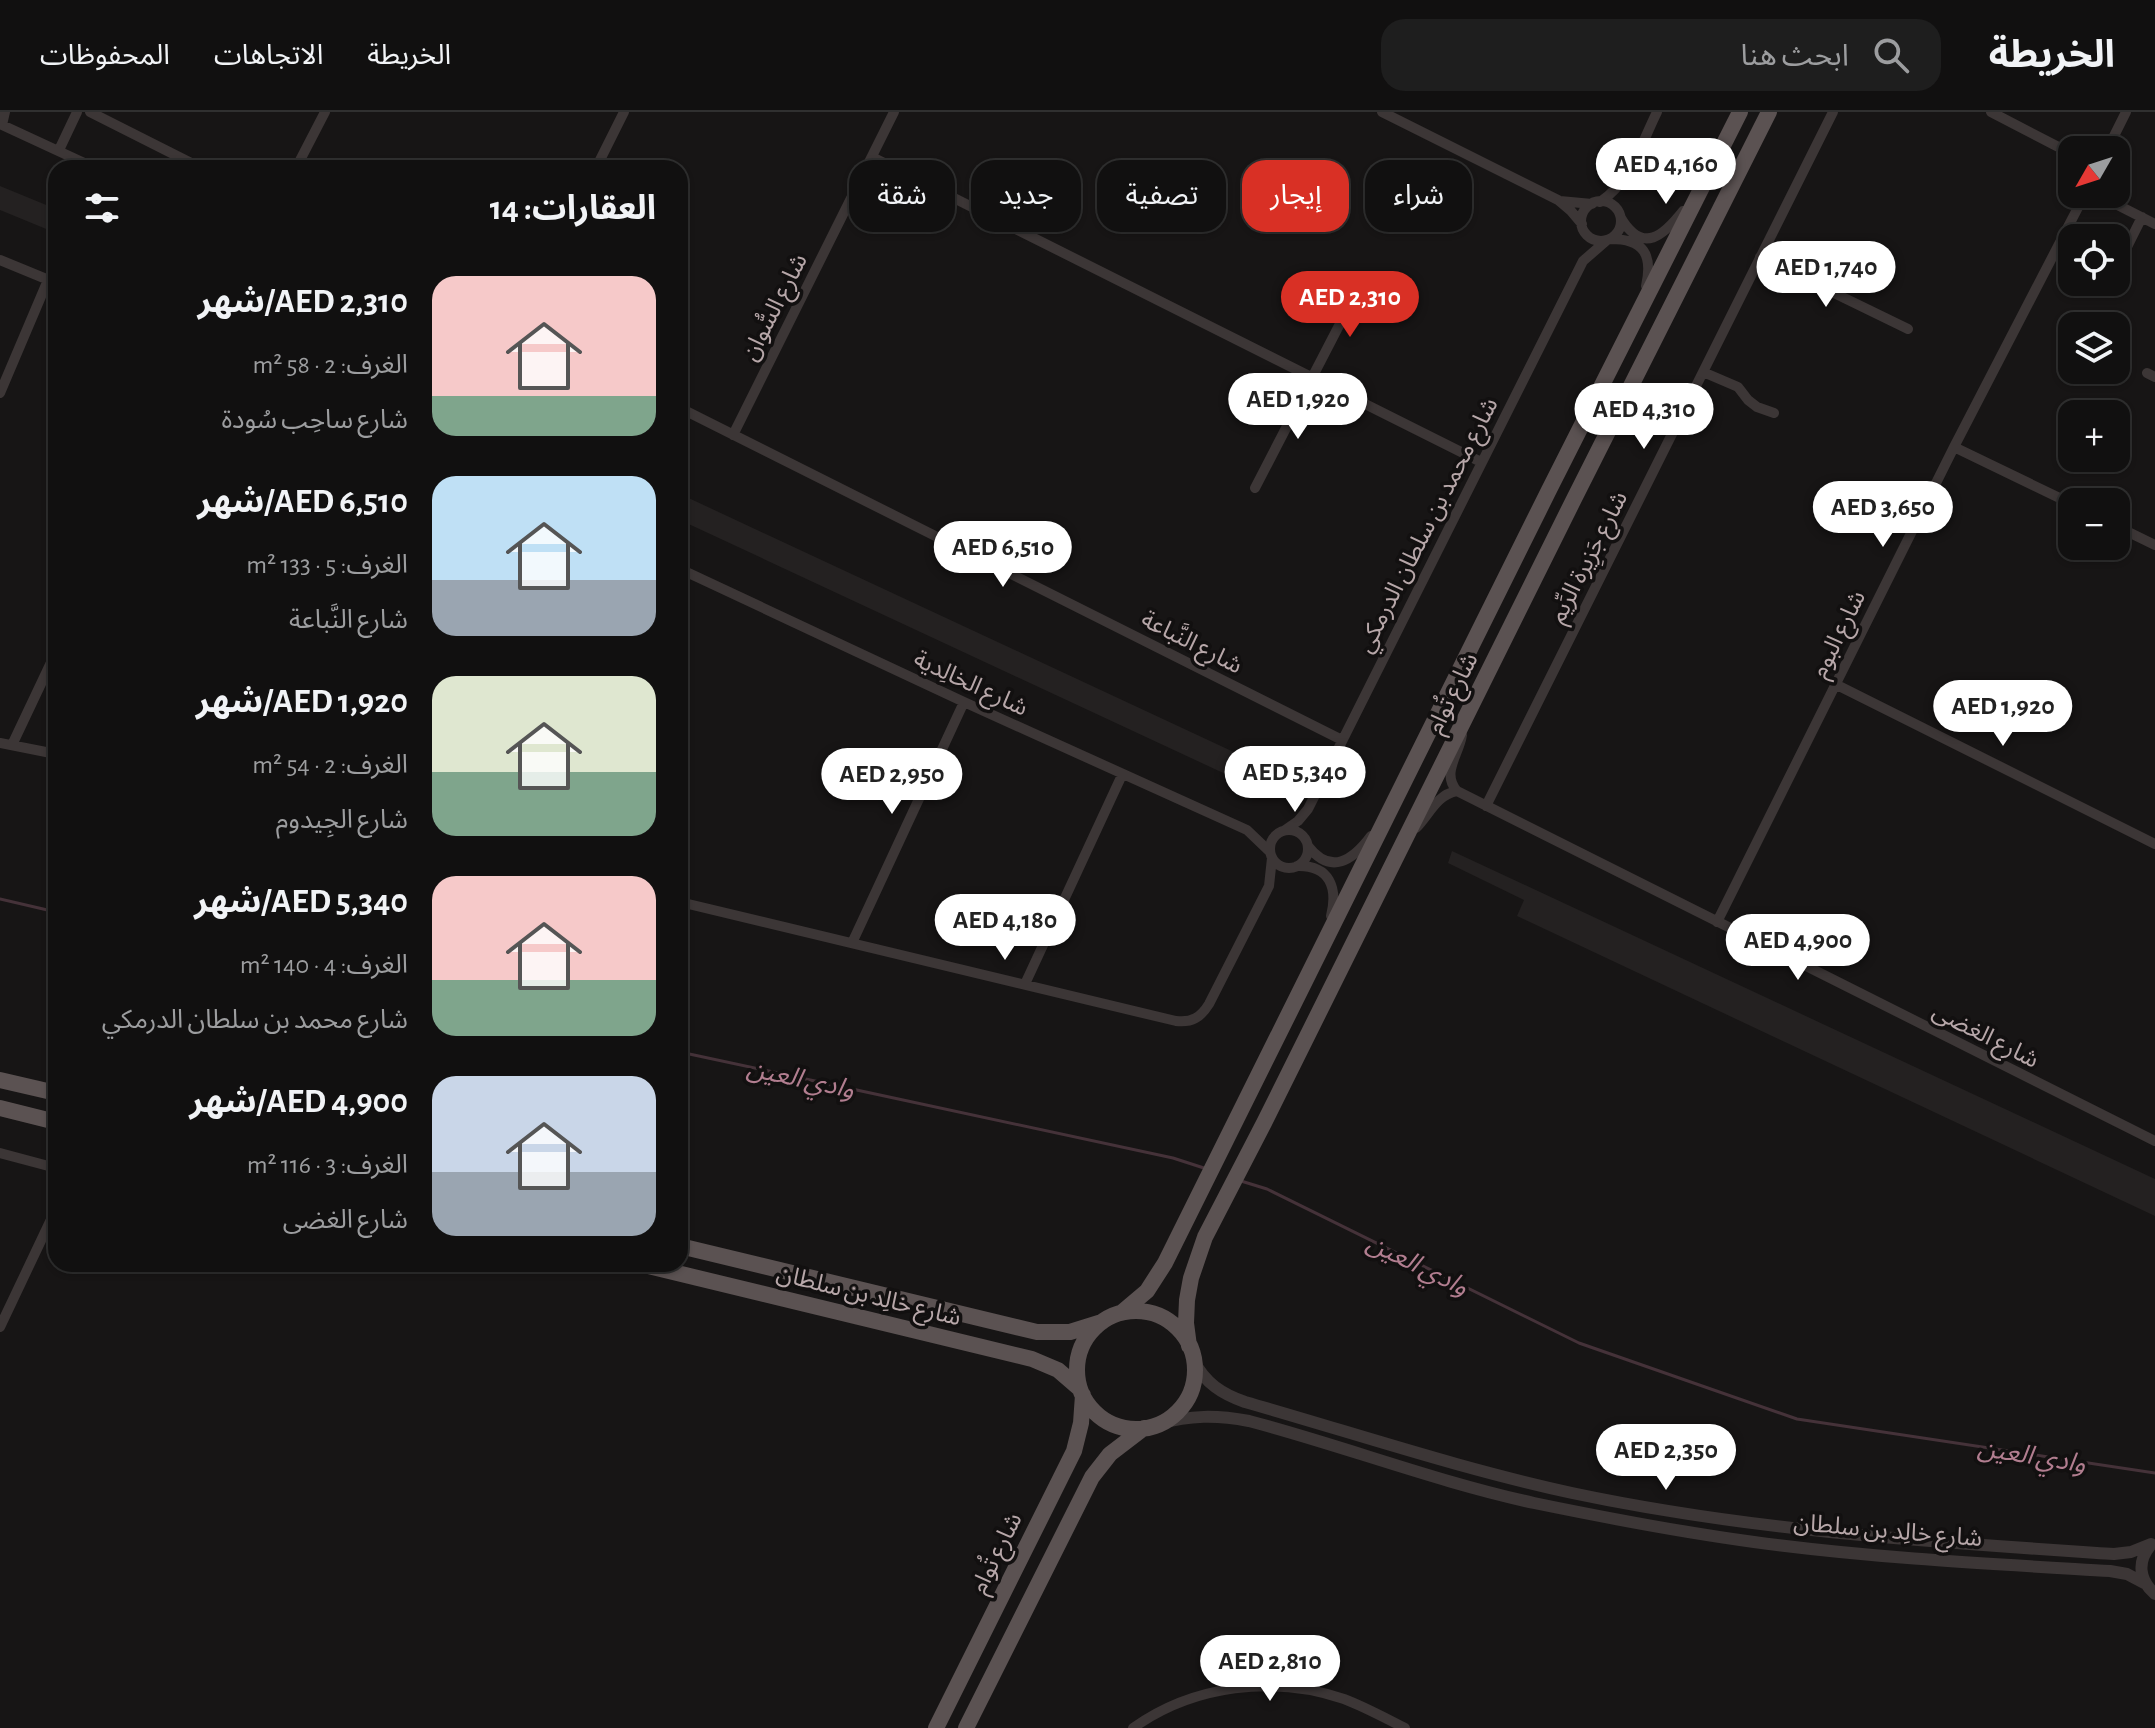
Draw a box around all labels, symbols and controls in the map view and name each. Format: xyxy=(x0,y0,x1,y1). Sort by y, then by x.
search box xyxy=(1381,19,1941,91)
icon: search xyxy=(1869,33,1913,77)
text: الخريطة xyxy=(1989,37,2115,75)
text: ابحث هنا xyxy=(1740,41,1849,71)
text: المحفوظات xyxy=(40,42,170,70)
text: الاتجاهات xyxy=(214,42,323,70)
text: الخريطة xyxy=(367,42,451,70)
north arrow xyxy=(2058,136,2130,208)
map controls xyxy=(2058,136,2130,560)
pin: AED 4,160 xyxy=(1574,138,1758,206)
text: AED 4,160 xyxy=(1614,151,1718,177)
chip: شقة xyxy=(849,160,955,232)
chip: جديد xyxy=(971,160,1081,232)
chip: تصفية xyxy=(1097,160,1226,232)
chip: إيجار xyxy=(1242,160,1349,232)
chip: شراء xyxy=(1365,160,1472,232)
icon: filters xyxy=(80,186,124,230)
text: العقارات: 14 xyxy=(490,192,656,226)
button: locate xyxy=(2058,224,2130,296)
pin: AED 1,740 xyxy=(1734,241,1918,309)
street label: شارع السُّوان xyxy=(734,248,816,367)
text: AED 1,740 xyxy=(1775,254,1877,280)
pin: AED 2,310 xyxy=(1258,271,1442,339)
text: AED 2,310 xyxy=(1299,284,1401,310)
text: AED 2,310/شهر xyxy=(198,285,408,319)
icon: home xyxy=(496,308,592,404)
button: layers xyxy=(2058,312,2130,384)
text: الغرف: 2 · 58 m² xyxy=(252,352,408,378)
pin: AED 1,920 xyxy=(1206,373,1390,441)
pin: AED 4,310 xyxy=(1552,383,1736,451)
text: AED 1,920 xyxy=(1246,386,1350,412)
street label: شارع محمد بن سلطان الدرمكي xyxy=(1353,394,1508,659)
text: AED 4,310 xyxy=(1593,396,1695,422)
button: + xyxy=(2058,400,2130,472)
text: شارع ساحِب سُودة xyxy=(221,407,408,433)
pin: AED 3,650 xyxy=(1791,481,1975,549)
text: AED 6,510/شهر xyxy=(197,485,408,519)
street label: شارع جَزِيرة الرِّيم xyxy=(1543,486,1637,630)
button: − xyxy=(2058,488,2130,560)
text: AED 3,650 xyxy=(1831,494,1935,520)
icon: home xyxy=(496,508,592,604)
pin: AED 6,510 xyxy=(911,521,1095,589)
text: AED 6,510 xyxy=(952,534,1054,560)
text: الغرف: 5 · 133 m² xyxy=(246,552,408,578)
street label: شارع البوم xyxy=(1808,587,1875,684)
street label: شارع النَّباعة xyxy=(1135,603,1248,682)
text: شارع النَّباعة xyxy=(289,607,408,633)
street label: شارع الخالِدية xyxy=(908,647,1031,724)
street label: شارع تُوام xyxy=(1418,647,1487,740)
pin: AED 1,920 xyxy=(1911,680,2095,748)
text: AED 1,920/شهر xyxy=(196,685,408,719)
text: AED 1,920 xyxy=(1951,693,2055,719)
icon: home xyxy=(496,708,592,804)
pin: AED 5,340 xyxy=(1203,746,1387,814)
pin: AED 2,950 xyxy=(800,748,984,816)
text: الغرف: 2 · 54 m² xyxy=(252,752,408,778)
text: AED 5,340 xyxy=(1243,759,1347,785)
text: AED 2,950 xyxy=(839,761,945,787)
text: شارع الجِيدوم xyxy=(276,807,408,833)
text: AED 5,340/شهر xyxy=(194,885,408,919)
pin: AED 4,180 xyxy=(913,894,1097,962)
text: AED 4,180 xyxy=(953,907,1057,933)
icon: home xyxy=(496,908,592,1004)
pin: AED 4,900 xyxy=(1706,914,1890,982)
text: AED 4,900 xyxy=(1744,927,1852,953)
text: الغرف: 4 · 140 m² xyxy=(240,952,408,978)
street label: شارع الغضى xyxy=(1927,999,2043,1076)
text: شارع محمد بن سلطان الدرمكي xyxy=(102,1007,408,1033)
water label: وادي العين xyxy=(744,1055,857,1109)
text: AED 4,900/شهر xyxy=(189,1085,408,1119)
icon: home xyxy=(496,1108,592,1204)
text: الغرف: 3 · 116 m² xyxy=(247,1152,408,1178)
text: شارع الغضى xyxy=(283,1207,408,1233)
water label: وادي العين xyxy=(1360,1229,1473,1306)
street label: شارع خالِد بن سلطان xyxy=(773,1261,963,1334)
pin: AED 2,350 xyxy=(1574,1424,1758,1492)
water label: وادي العين xyxy=(1975,1435,2088,1483)
text: AED 2,350 xyxy=(1614,1437,1718,1463)
street label: شارع تُوام xyxy=(962,1507,1031,1600)
street label: شارع خالِد بن سلطان xyxy=(1792,1511,1983,1555)
pin: AED 2,810 xyxy=(1178,1635,1362,1703)
text: AED 2,810 xyxy=(1218,1648,1322,1674)

